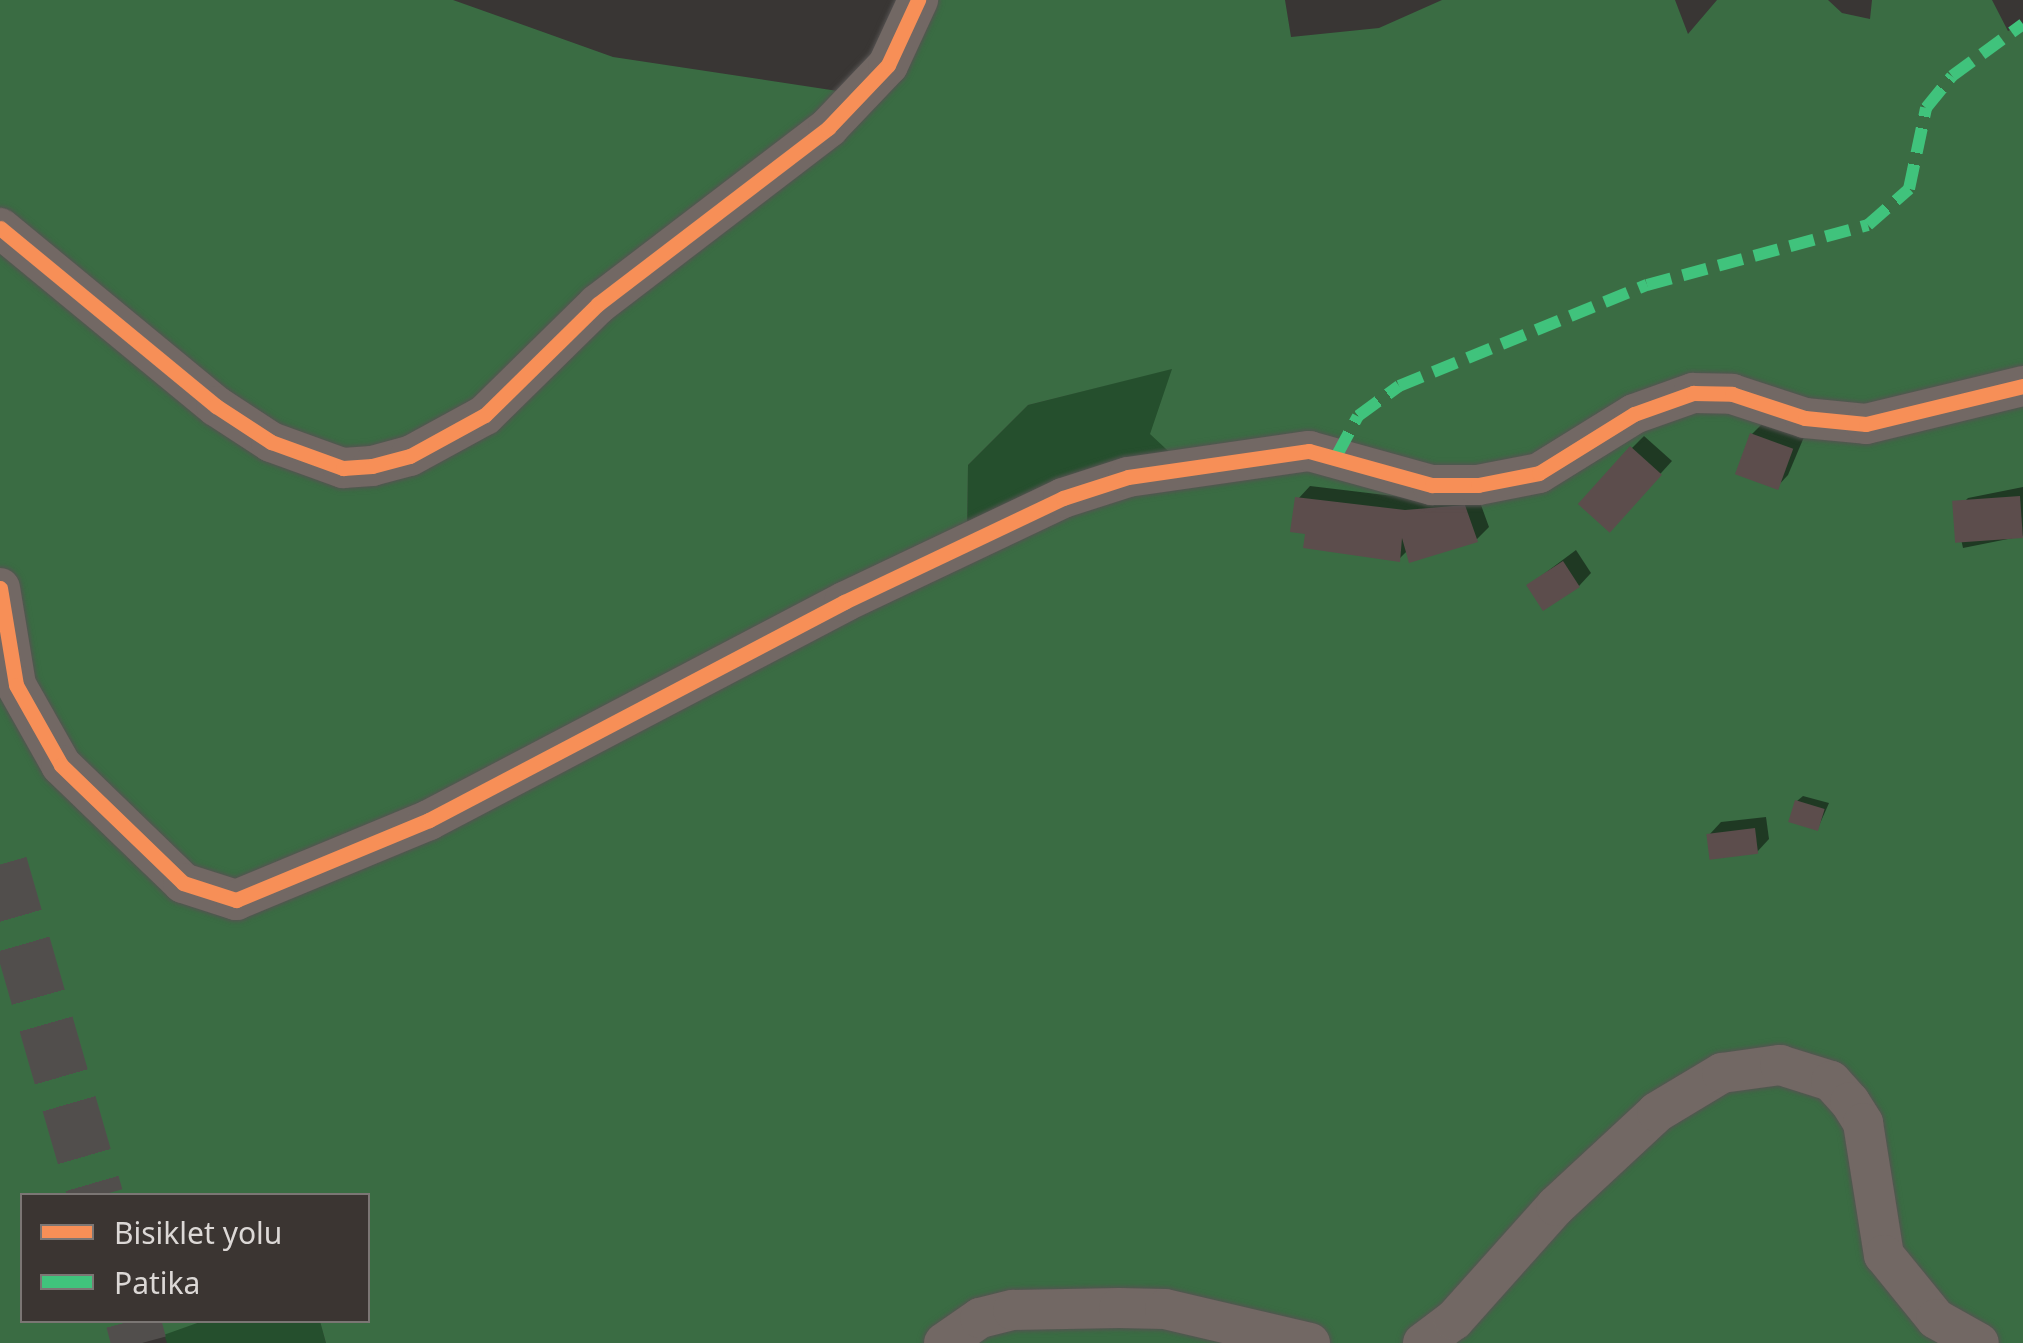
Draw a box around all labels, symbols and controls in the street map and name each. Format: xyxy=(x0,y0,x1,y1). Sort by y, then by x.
legend xyxy=(20,1193,370,1323)
text: Bisiklet yolu xyxy=(114,1212,282,1253)
text: Patika xyxy=(114,1262,200,1303)

